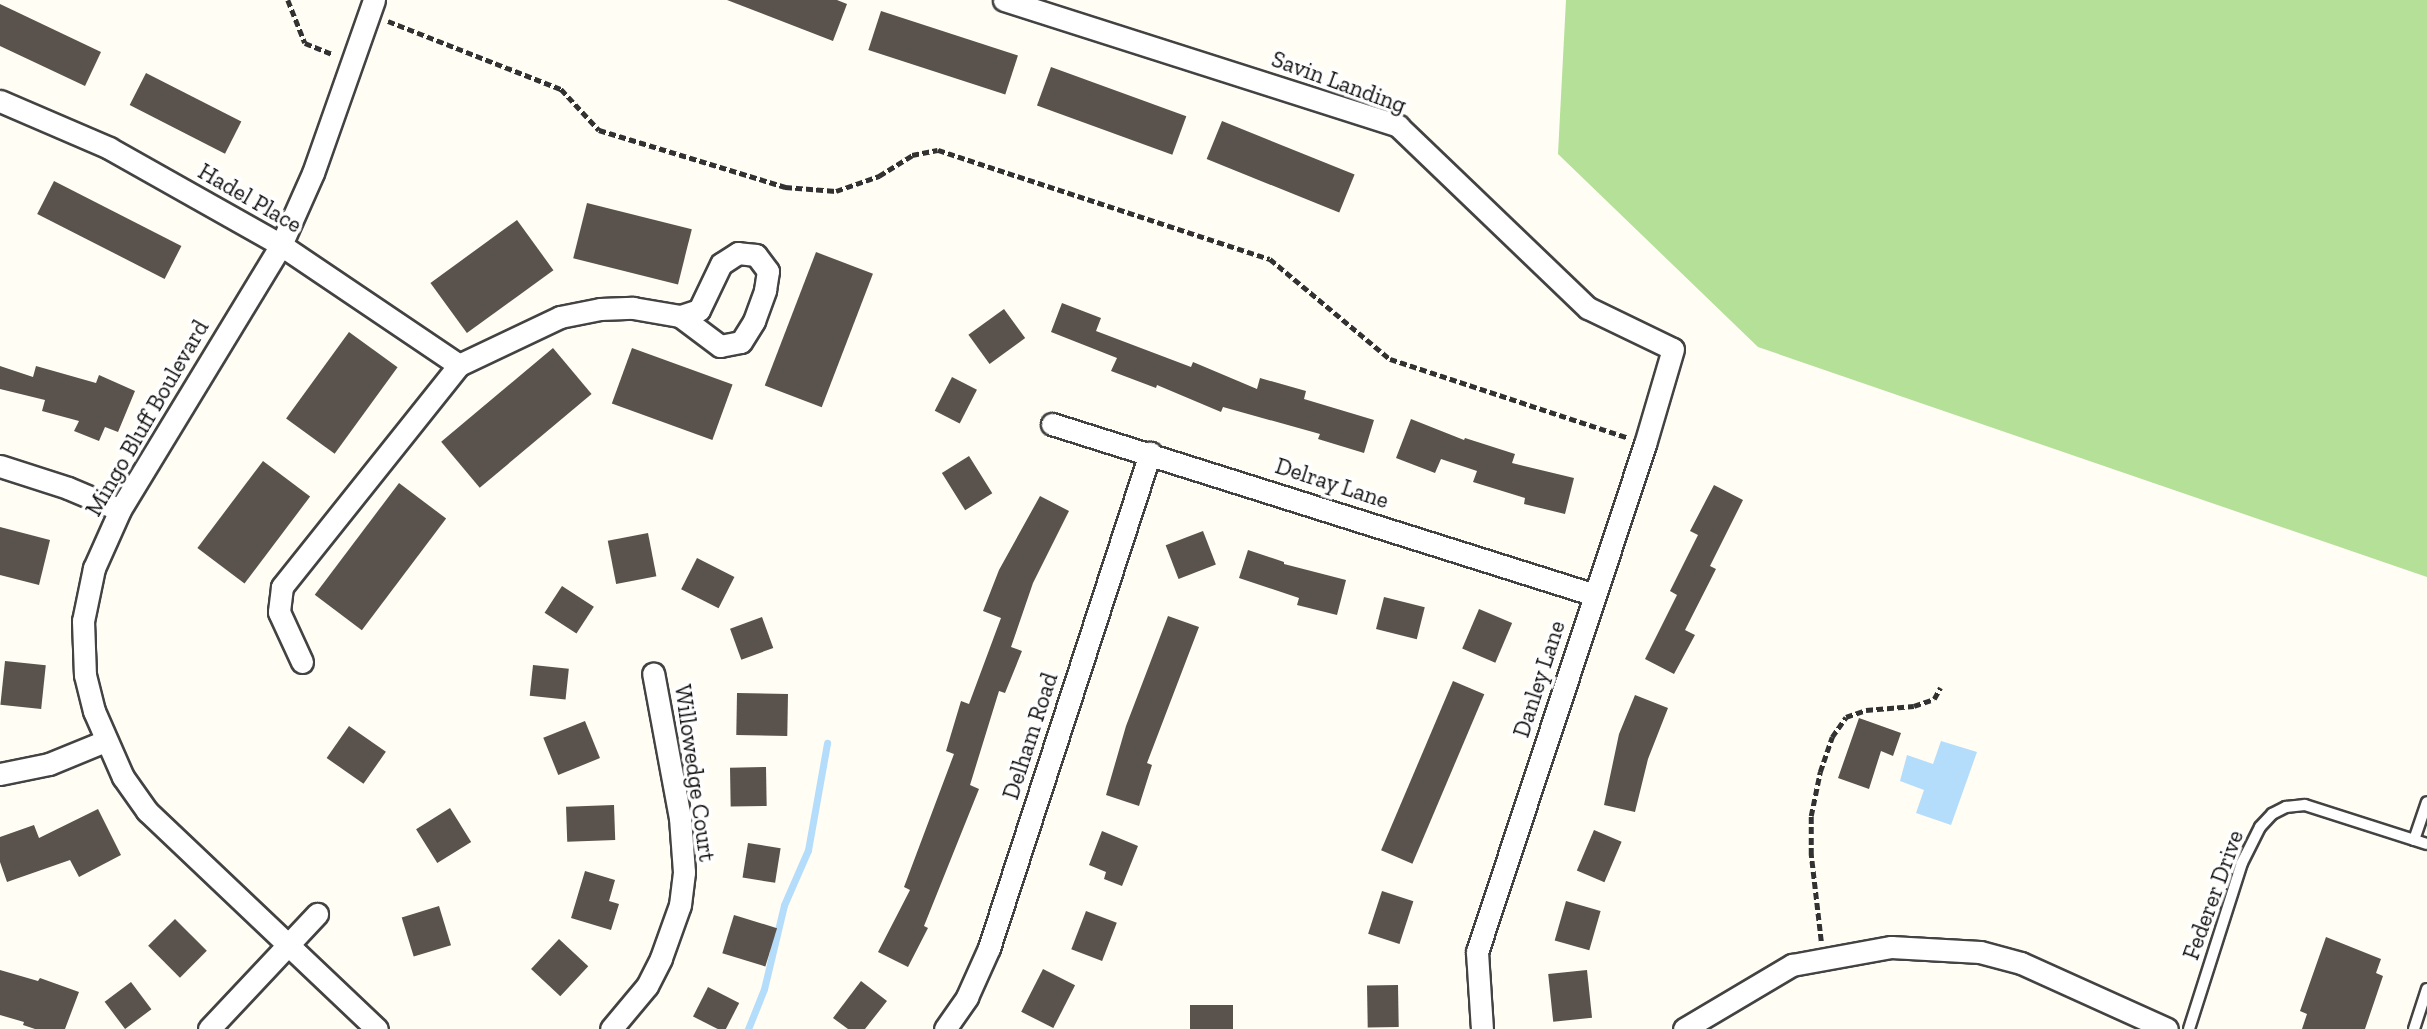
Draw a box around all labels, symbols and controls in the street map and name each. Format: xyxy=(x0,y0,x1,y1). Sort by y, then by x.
street label: Savin Landing xyxy=(1268,45,1410,119)
street label: Hadel Place xyxy=(193,157,307,239)
street label: Mingo Bluff Boulevard xyxy=(80,315,214,521)
street label: Delray Lane xyxy=(1272,452,1392,514)
street label: Danley Lane xyxy=(1507,617,1571,741)
street label: Delham Road xyxy=(997,669,1063,803)
street label: Willowedge Court xyxy=(669,683,721,863)
street label: Federer Drive xyxy=(2177,826,2249,964)

